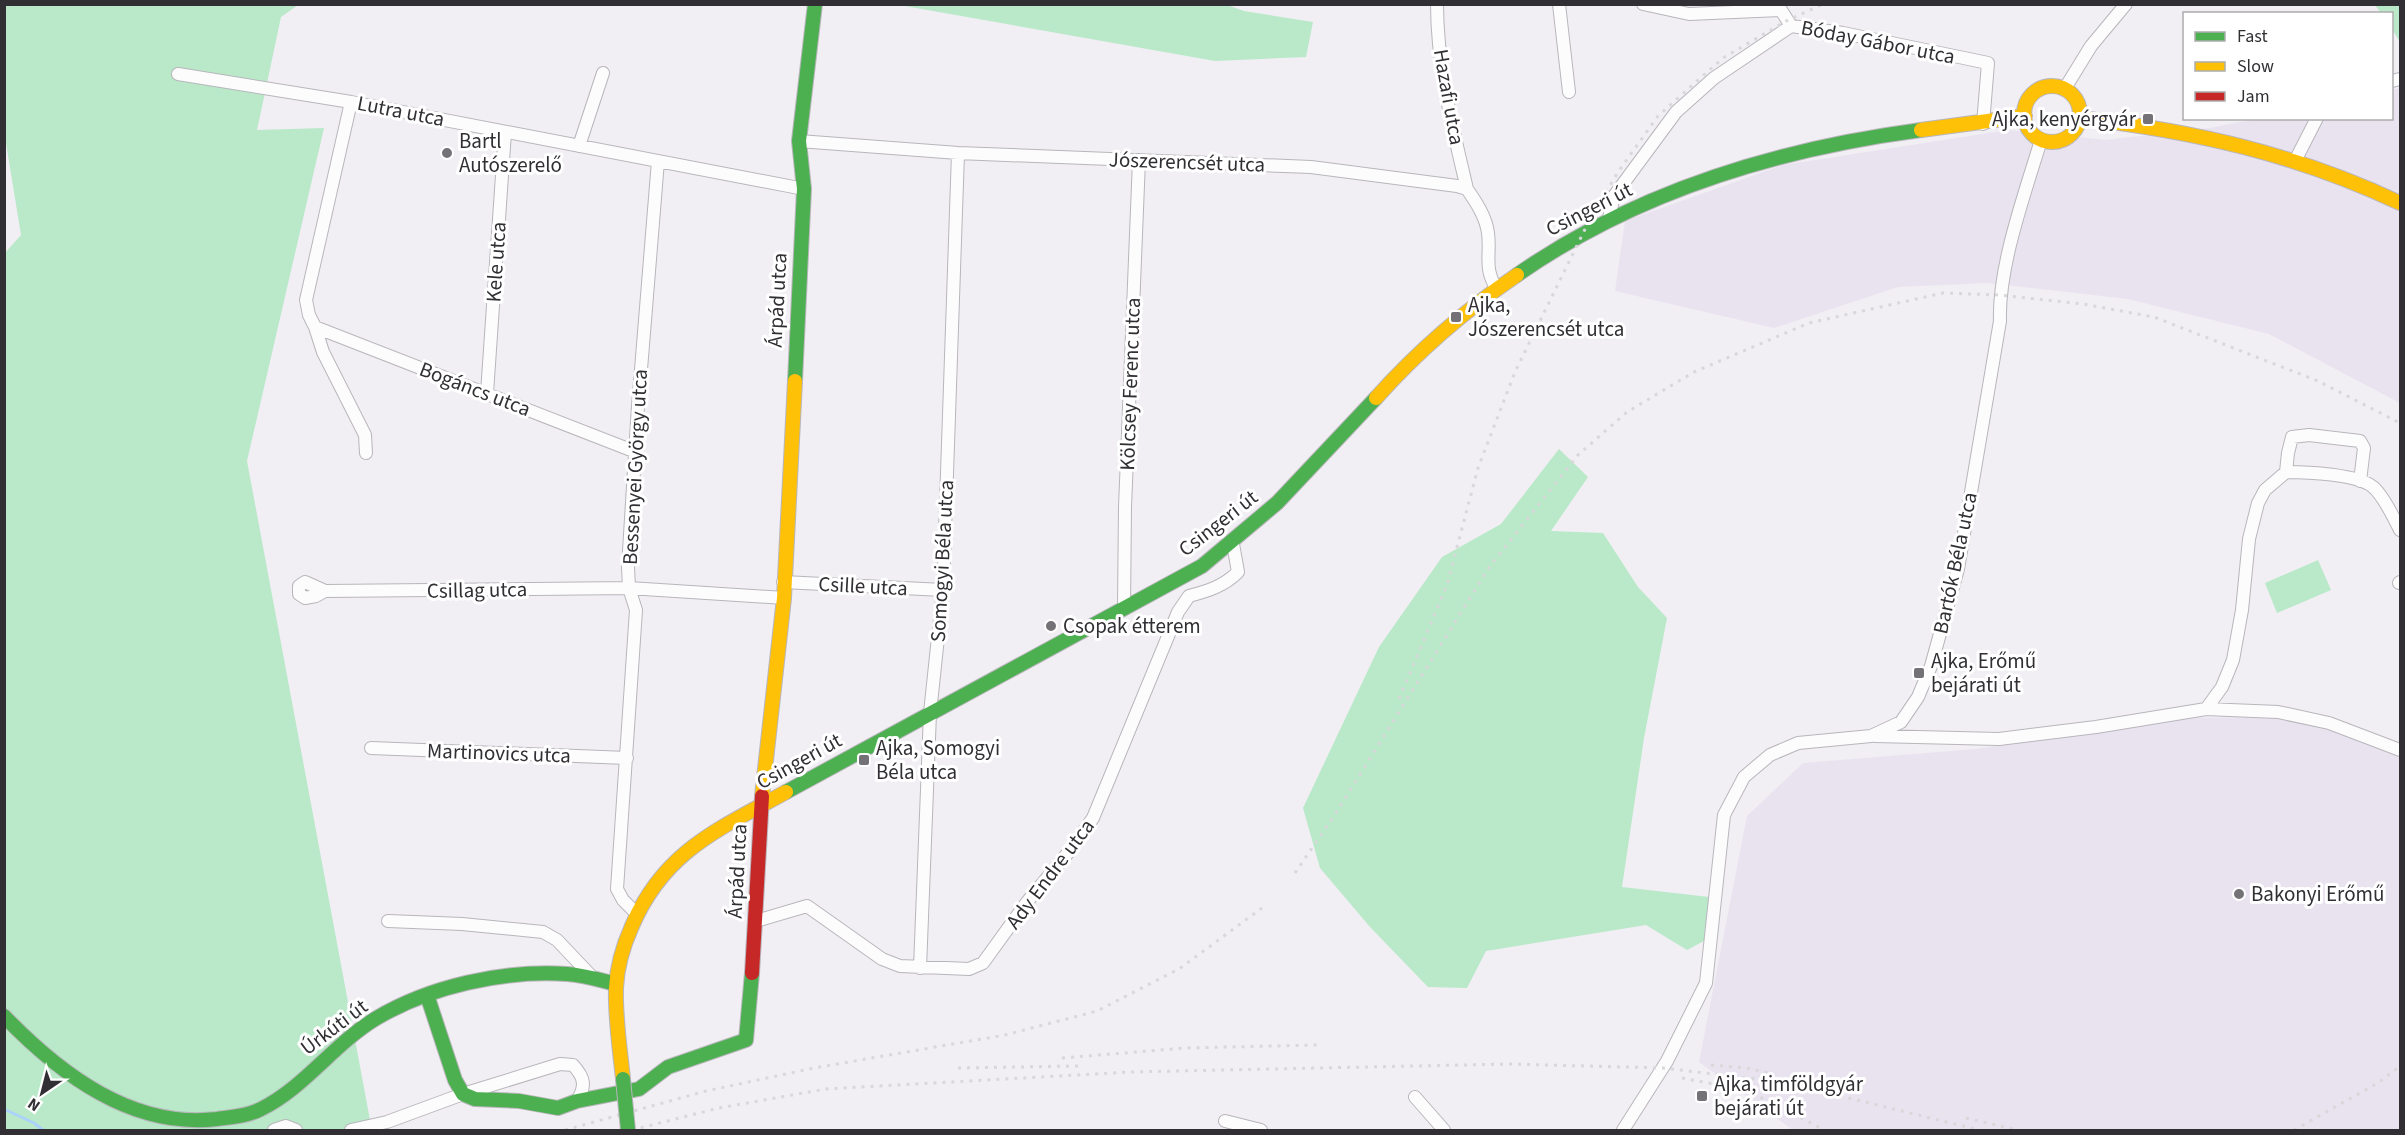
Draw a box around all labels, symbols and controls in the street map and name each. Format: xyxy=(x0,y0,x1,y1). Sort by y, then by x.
street label: Bóday Gábor utca xyxy=(1798,12,1958,72)
legend xyxy=(2183,12,2393,120)
text: Fast xyxy=(2237,24,2268,49)
street label: Hazafi utca xyxy=(1426,47,1472,147)
text: Slow xyxy=(2237,54,2274,79)
text: Jam xyxy=(2237,84,2270,109)
street label: Lutra utca xyxy=(355,88,447,134)
place label: Ajka, kenyérgyár xyxy=(1992,104,2137,134)
marker: Ajka, kenyérgyár xyxy=(2141,112,2155,126)
place label: Bartl Autószerelő xyxy=(459,126,562,180)
street label: Jószerencsét utca xyxy=(1108,144,1266,180)
marker: Bartl Autószerelő xyxy=(440,146,454,160)
street label: Csingeri út xyxy=(1541,174,1637,244)
street label: Kele utca xyxy=(478,221,514,303)
street label: Árpád utca xyxy=(760,252,794,348)
place label: Ajka, Jószerencsét utca xyxy=(1468,290,1624,344)
street label: Kölcsey Ferenc utca xyxy=(1112,297,1148,471)
marker: Ajka, Jószerencsét utca xyxy=(1449,310,1463,324)
street label: Bogáncs utca xyxy=(415,354,535,424)
street label: Bessenyei György utca xyxy=(615,368,655,566)
street label: Somogyi Béla utca xyxy=(923,479,961,643)
street label: Csingeri út xyxy=(1172,482,1264,564)
street label: Bartók Béla utca xyxy=(1925,489,1985,637)
street label: Csille utca xyxy=(818,569,908,603)
street label: Csillag utca xyxy=(427,574,527,606)
place label: Csopak étterem xyxy=(1063,611,1201,641)
marker: Csopak étterem xyxy=(1044,619,1058,633)
place label: Ajka, Erőmű bejárati út xyxy=(1931,646,2036,700)
marker: Ajka, Erőmű bejárati út xyxy=(1912,666,1926,680)
street label: Csingeri út xyxy=(751,725,847,797)
place label: Ajka, Somogyi Béla utca xyxy=(876,733,1000,787)
street label: Martinovics utca xyxy=(427,735,571,771)
marker: Ajka, Somogyi Béla utca xyxy=(857,753,871,767)
street label: Ady Endre utca xyxy=(999,813,1101,935)
street label: Árpád utca xyxy=(720,823,754,919)
place label: Bakonyi Erőmű xyxy=(2251,879,2384,909)
marker: Bakonyi Erőmű xyxy=(2232,887,2246,901)
street label: Úrkúti út xyxy=(294,992,374,1062)
north arrow xyxy=(12,1063,72,1123)
place label: Ajka, timföldgyár bejárati út xyxy=(1714,1069,1864,1123)
marker: Ajka, timföldgyár bejárati út xyxy=(1695,1089,1709,1103)
text: N xyxy=(23,1092,45,1117)

